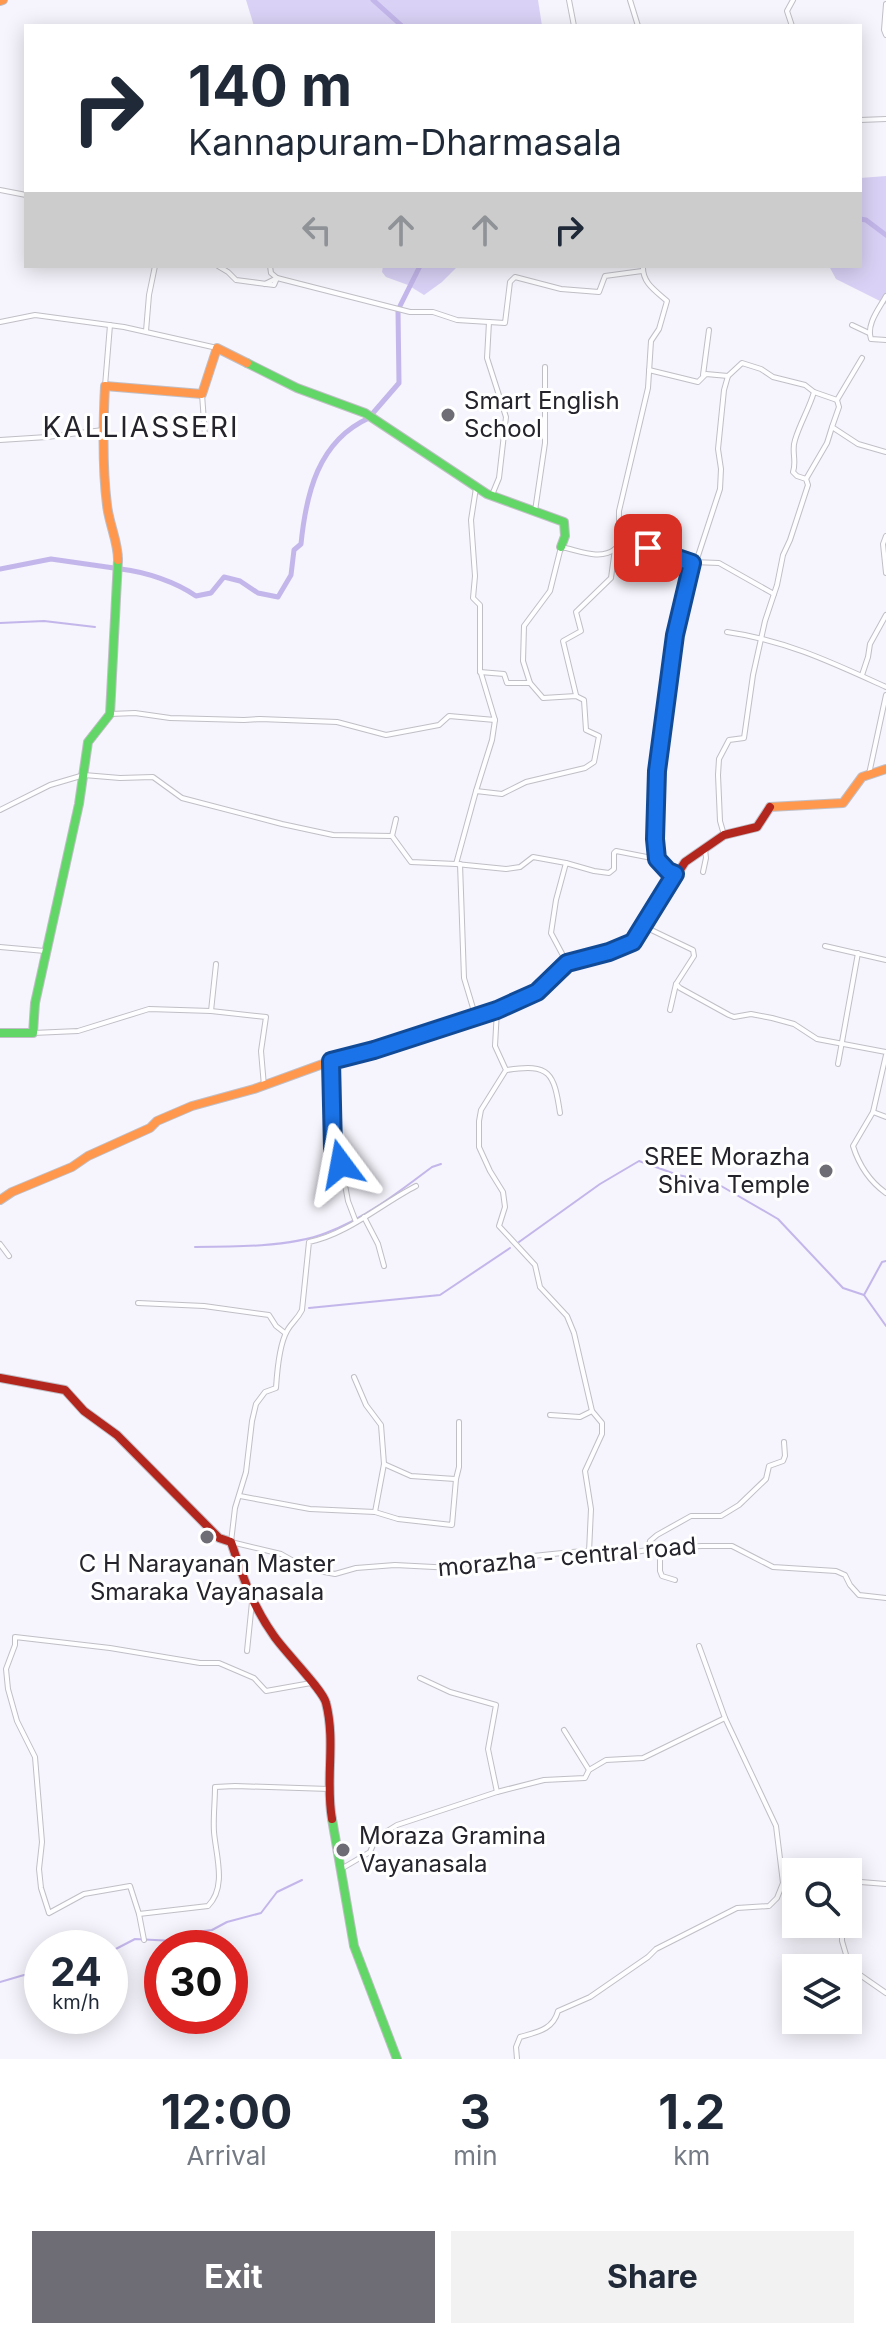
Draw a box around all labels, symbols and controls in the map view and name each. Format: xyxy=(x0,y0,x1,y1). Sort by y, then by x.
text: 140 m xyxy=(188,52,352,120)
icon: right xyxy=(56,56,160,160)
text: Kannapuram-Dharmasala xyxy=(188,120,622,164)
icon: left xyxy=(295,208,339,252)
icon: ahead xyxy=(379,208,423,252)
icon: ahead xyxy=(463,208,507,252)
icon: right xyxy=(547,208,591,252)
place label: Smart English School xyxy=(464,386,620,443)
marker: Smart English School xyxy=(439,406,457,424)
district label: KALLIASSERI xyxy=(43,410,239,444)
pin xyxy=(614,514,682,582)
icon: arrive xyxy=(626,526,670,570)
position arrow xyxy=(299,1122,383,1206)
place label: SREE Morazha Shiva Temple xyxy=(644,1142,810,1199)
marker: SREE Morazha Shiva Temple xyxy=(817,1162,835,1180)
marker: C H Narayanan Master Smaraka Vayanasala xyxy=(198,1528,216,1546)
street label: morazha - central road xyxy=(436,1531,698,1582)
place label: C H Narayanan Master Smaraka Vayanasala xyxy=(79,1549,335,1606)
place label: Moraza Gramina Vayanasala xyxy=(359,1821,546,1878)
marker: Moraza Gramina Vayanasala xyxy=(334,1841,352,1859)
map controls xyxy=(782,1858,862,2034)
button: search xyxy=(782,1858,862,1938)
speed limit sign: 30 xyxy=(144,1930,248,2034)
text: 24 xyxy=(50,1947,102,1996)
button: layers xyxy=(782,1954,862,2034)
text: km/h xyxy=(52,1990,100,2014)
text: 12:00 xyxy=(161,2082,292,2141)
text: 3 xyxy=(460,2082,491,2141)
text: 1.2 xyxy=(658,2082,725,2141)
text: Arrival xyxy=(187,2140,267,2171)
text: min xyxy=(453,2140,498,2171)
text: km xyxy=(673,2140,710,2171)
button: Exit xyxy=(32,2231,435,2323)
button: Share xyxy=(451,2231,854,2323)

